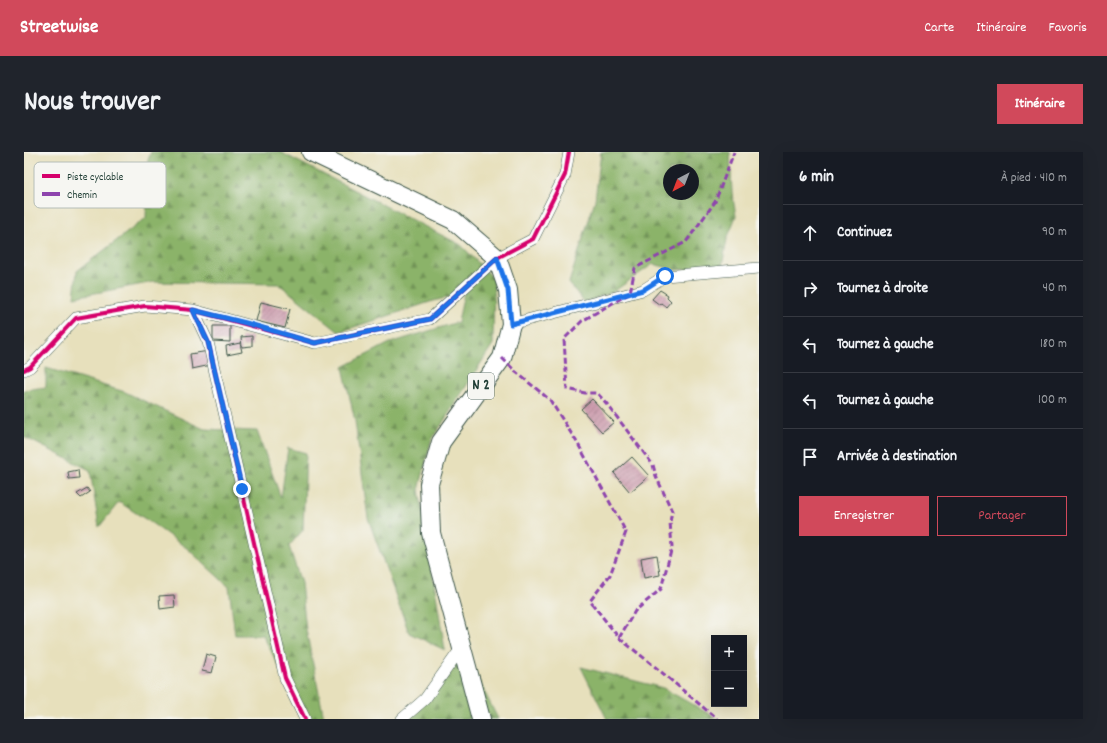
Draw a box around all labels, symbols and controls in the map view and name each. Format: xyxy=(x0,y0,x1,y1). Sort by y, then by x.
text: Streetwise xyxy=(20,15,98,42)
text: Carte xyxy=(924,18,954,38)
text: Itinéraire xyxy=(976,18,1026,38)
text: Favoris xyxy=(1048,18,1087,38)
text: Nous trouver xyxy=(24,84,160,124)
button: Itinéraire xyxy=(997,84,1083,124)
legend xyxy=(34,162,166,208)
north arrow xyxy=(663,164,699,200)
text: 6 min xyxy=(799,166,834,190)
text: À pied · 410 m xyxy=(1001,169,1067,188)
text: Piste cyclable xyxy=(67,170,124,186)
text: Chemin xyxy=(67,188,97,204)
icon: ahead xyxy=(799,222,821,244)
text: Continuez xyxy=(837,222,892,244)
text: 90 m xyxy=(1042,223,1067,242)
route start xyxy=(656,267,674,285)
icon: right xyxy=(799,278,821,300)
text: Tournez à droite xyxy=(837,278,928,300)
text: 40 m xyxy=(1043,279,1067,298)
icon: left xyxy=(799,334,821,356)
text: Tournez à gauche xyxy=(837,334,934,356)
text: 180 m xyxy=(1040,335,1067,354)
road number: N 2 xyxy=(468,373,494,399)
icon: left xyxy=(799,390,821,412)
text: Tournez à gauche xyxy=(837,390,934,412)
text: 100 m xyxy=(1038,391,1067,410)
icon: arrive xyxy=(799,446,821,468)
text: Arrivée à destination xyxy=(837,446,957,468)
route end xyxy=(233,480,251,498)
button: Enregistrer xyxy=(799,496,929,536)
button: Partager xyxy=(937,496,1067,536)
map controls xyxy=(711,635,747,707)
button: + xyxy=(711,635,747,671)
button: − xyxy=(711,671,747,707)

